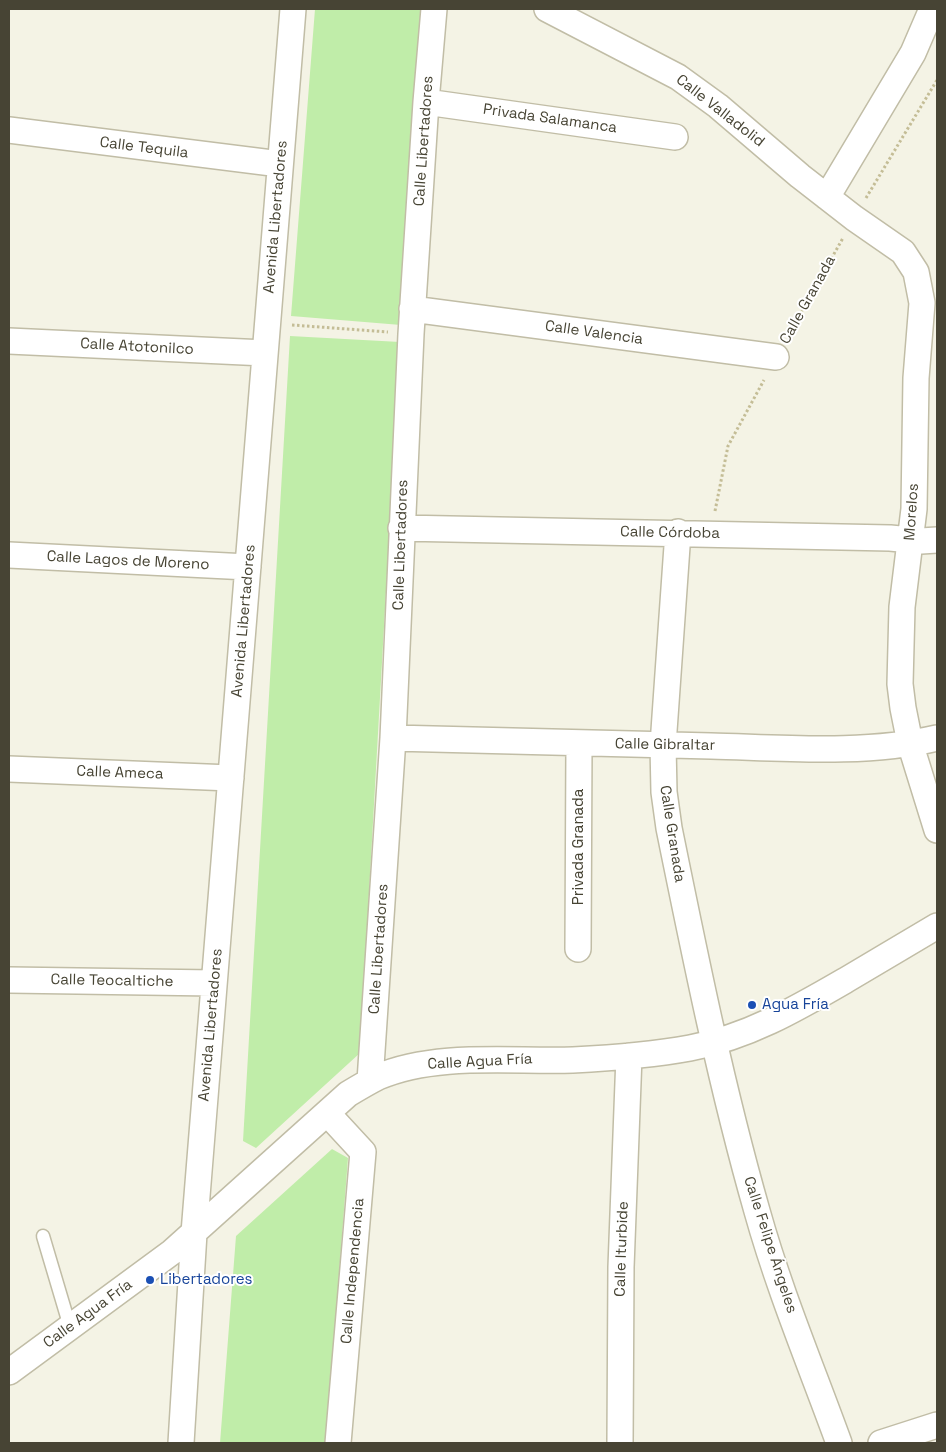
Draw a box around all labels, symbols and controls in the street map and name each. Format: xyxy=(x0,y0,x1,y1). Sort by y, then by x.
street label: Calle Valladolid xyxy=(672,71,768,151)
street label: Calle Libertadores xyxy=(410,75,438,207)
street label: Privada Salamanca xyxy=(482,101,618,137)
street label: Calle Tequila xyxy=(99,134,189,162)
street label: Avenida Libertadores xyxy=(260,140,292,294)
street label: Calle Granada xyxy=(776,253,840,347)
street label: Calle Valencia xyxy=(544,317,644,349)
street label: Calle Atotonilco xyxy=(80,335,194,359)
street label: Calle Libertadores xyxy=(390,479,412,611)
street label: Morelos xyxy=(901,483,923,541)
street label: Calle Córdoba xyxy=(620,523,720,543)
street label: Avenida Libertadores xyxy=(228,544,260,698)
street label: Calle Lagos de Moreno xyxy=(46,548,210,574)
street label: Calle Gibraltar xyxy=(615,735,715,755)
street label: Calle Ameca xyxy=(76,762,164,784)
street label: Calle Granada xyxy=(655,784,689,884)
street label: Privada Granada xyxy=(570,789,588,905)
street label: Calle Libertadores xyxy=(365,883,393,1015)
street label: Avenida Libertadores xyxy=(195,948,227,1102)
street label: Calle Teocaltiche xyxy=(51,971,173,991)
place label: Agua Fría xyxy=(762,996,829,1014)
marker: Agua Fría xyxy=(746,999,758,1011)
street label: Calle Agua Fría xyxy=(427,1050,533,1074)
street label: Calle Felipe Ángeles xyxy=(739,1174,801,1316)
street label: Calle Independencia xyxy=(338,1197,368,1345)
street label: Calle Iturbide xyxy=(611,1201,633,1297)
place label: Libertadores xyxy=(160,1271,252,1289)
marker: Libertadores xyxy=(144,1274,156,1286)
street label: Calle Agua Fría xyxy=(40,1276,136,1352)

